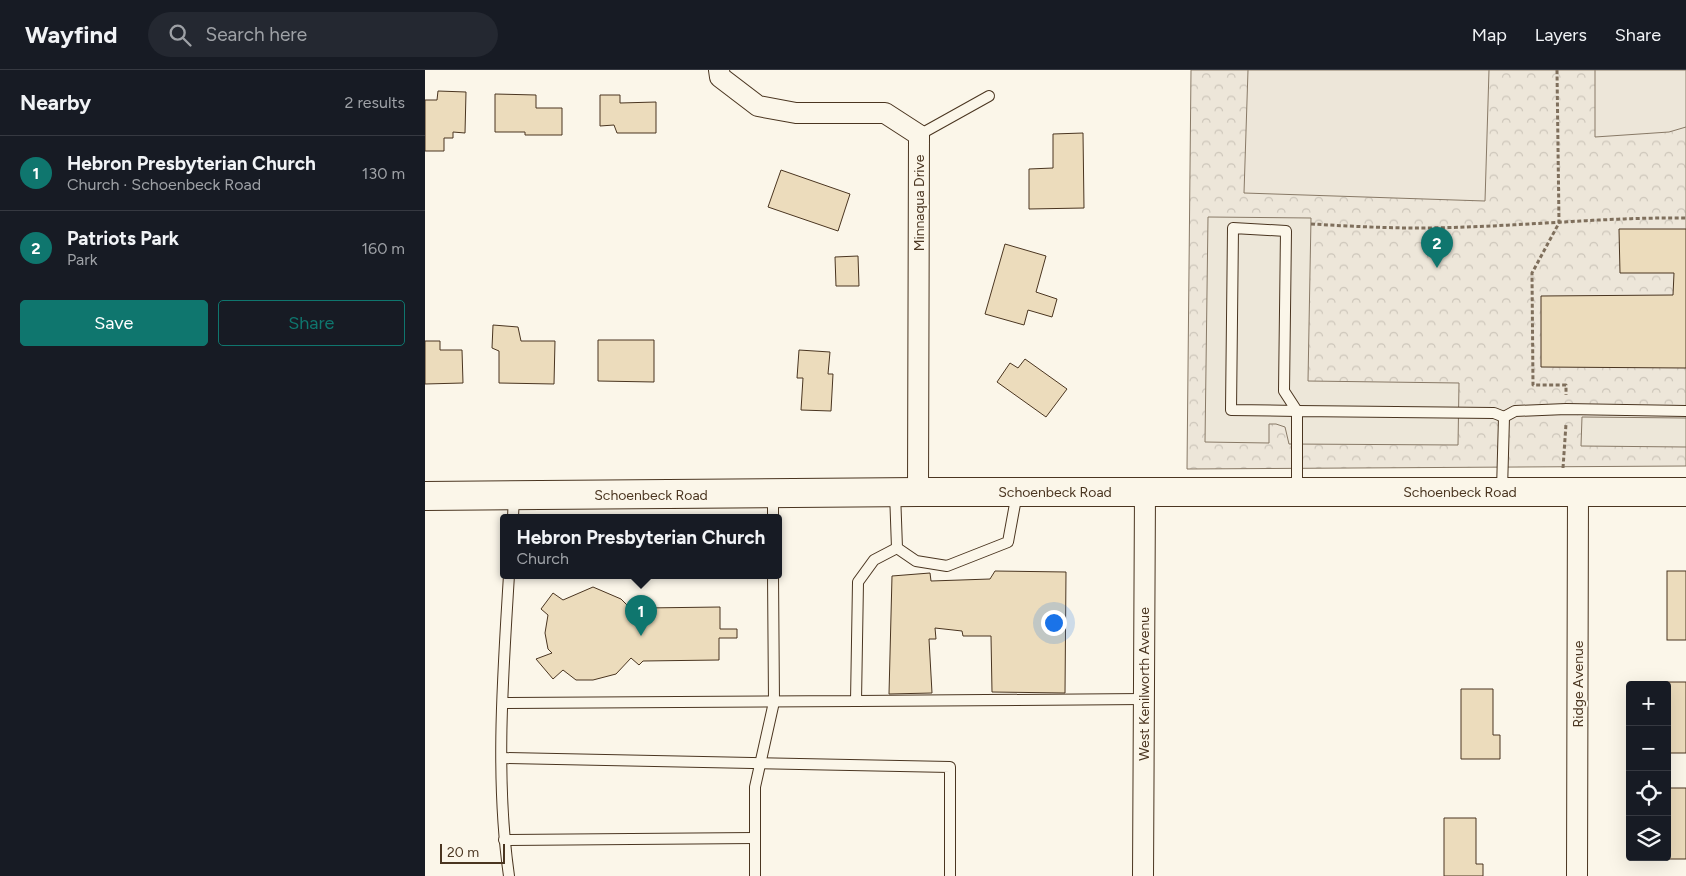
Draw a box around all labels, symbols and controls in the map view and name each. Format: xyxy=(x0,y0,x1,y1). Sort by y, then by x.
search box xyxy=(148,12,498,57)
text: Wayfind xyxy=(25,20,118,49)
icon: search xyxy=(166,21,194,49)
text: Search here xyxy=(206,23,307,46)
text: Map xyxy=(1472,24,1507,46)
text: Layers xyxy=(1535,24,1587,46)
text: Share xyxy=(1615,24,1661,46)
text: Nearby xyxy=(20,90,91,115)
text: 2 results xyxy=(345,93,405,112)
text: Hebron Presbyterian Church xyxy=(67,152,316,175)
street label: Minnaqua Drive xyxy=(911,154,928,251)
text: 1 xyxy=(33,164,39,183)
text: 130 m xyxy=(362,164,405,183)
text: Church · Schoenbeck Road xyxy=(67,175,261,194)
text: Patriots Park xyxy=(67,227,179,250)
pin: 2 xyxy=(1421,227,1453,268)
text: 2 xyxy=(31,239,41,258)
text: 160 m xyxy=(362,239,405,258)
text: Park xyxy=(67,250,97,269)
button: Save xyxy=(20,300,208,346)
button: Share xyxy=(218,300,405,346)
street label: Schoenbeck Road xyxy=(998,484,1112,501)
street label: Schoenbeck Road xyxy=(1403,484,1517,501)
street label: Schoenbeck Road xyxy=(594,487,708,504)
popup xyxy=(500,514,782,579)
text: Hebron Presbyterian Church xyxy=(517,526,765,549)
text: Church xyxy=(517,549,569,568)
pin: 1 xyxy=(625,595,657,636)
street label: West Kenilworth Avenue xyxy=(1136,607,1153,761)
your location xyxy=(1041,610,1067,636)
street label: Ridge Avenue xyxy=(1570,640,1587,727)
map controls xyxy=(1626,681,1671,861)
button: + xyxy=(1626,681,1671,726)
button: − xyxy=(1626,726,1671,771)
button: locate xyxy=(1626,771,1671,816)
button: layers xyxy=(1626,816,1671,861)
scale bar xyxy=(440,841,505,864)
text: 20 m xyxy=(447,844,479,861)

